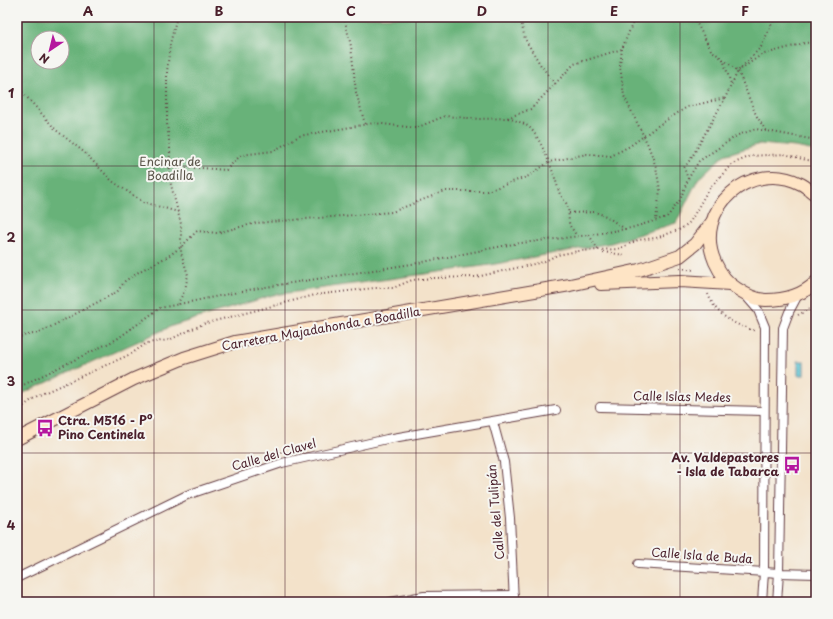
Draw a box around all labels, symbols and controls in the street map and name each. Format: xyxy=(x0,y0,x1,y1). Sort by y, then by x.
text: A xyxy=(83,1,93,20)
text: B xyxy=(215,1,224,20)
text: C xyxy=(346,1,356,20)
text: D xyxy=(477,1,487,20)
text: E xyxy=(610,1,618,20)
text: F xyxy=(741,1,749,20)
north arrow xyxy=(30,30,70,70)
text: N xyxy=(35,49,52,68)
text: 1 xyxy=(8,83,14,102)
park label: Encinar de Boadilla xyxy=(139,152,201,184)
text: 2 xyxy=(6,227,16,246)
street label: Carretera Majadahonda a Boadilla xyxy=(220,302,422,354)
text: 3 xyxy=(7,371,16,390)
street label: Calle Islas Medes xyxy=(633,386,732,406)
place label: Ctra. M516 - Pº Pino Centinela xyxy=(58,411,153,443)
bus stop icon: Ctra. M516 - Pº Pino Centinela xyxy=(35,418,55,438)
street label: Calle del Clavel xyxy=(229,433,318,475)
place label: Av. Valdepastores - Isla de Tabarca xyxy=(672,448,779,480)
bus stop icon: Av. Valdepastores - Isla de Tabarca xyxy=(782,455,802,475)
street label: Calle del Tulipán xyxy=(482,464,508,560)
text: 4 xyxy=(7,515,16,534)
street label: Calle Isla de Buda xyxy=(651,542,754,568)

